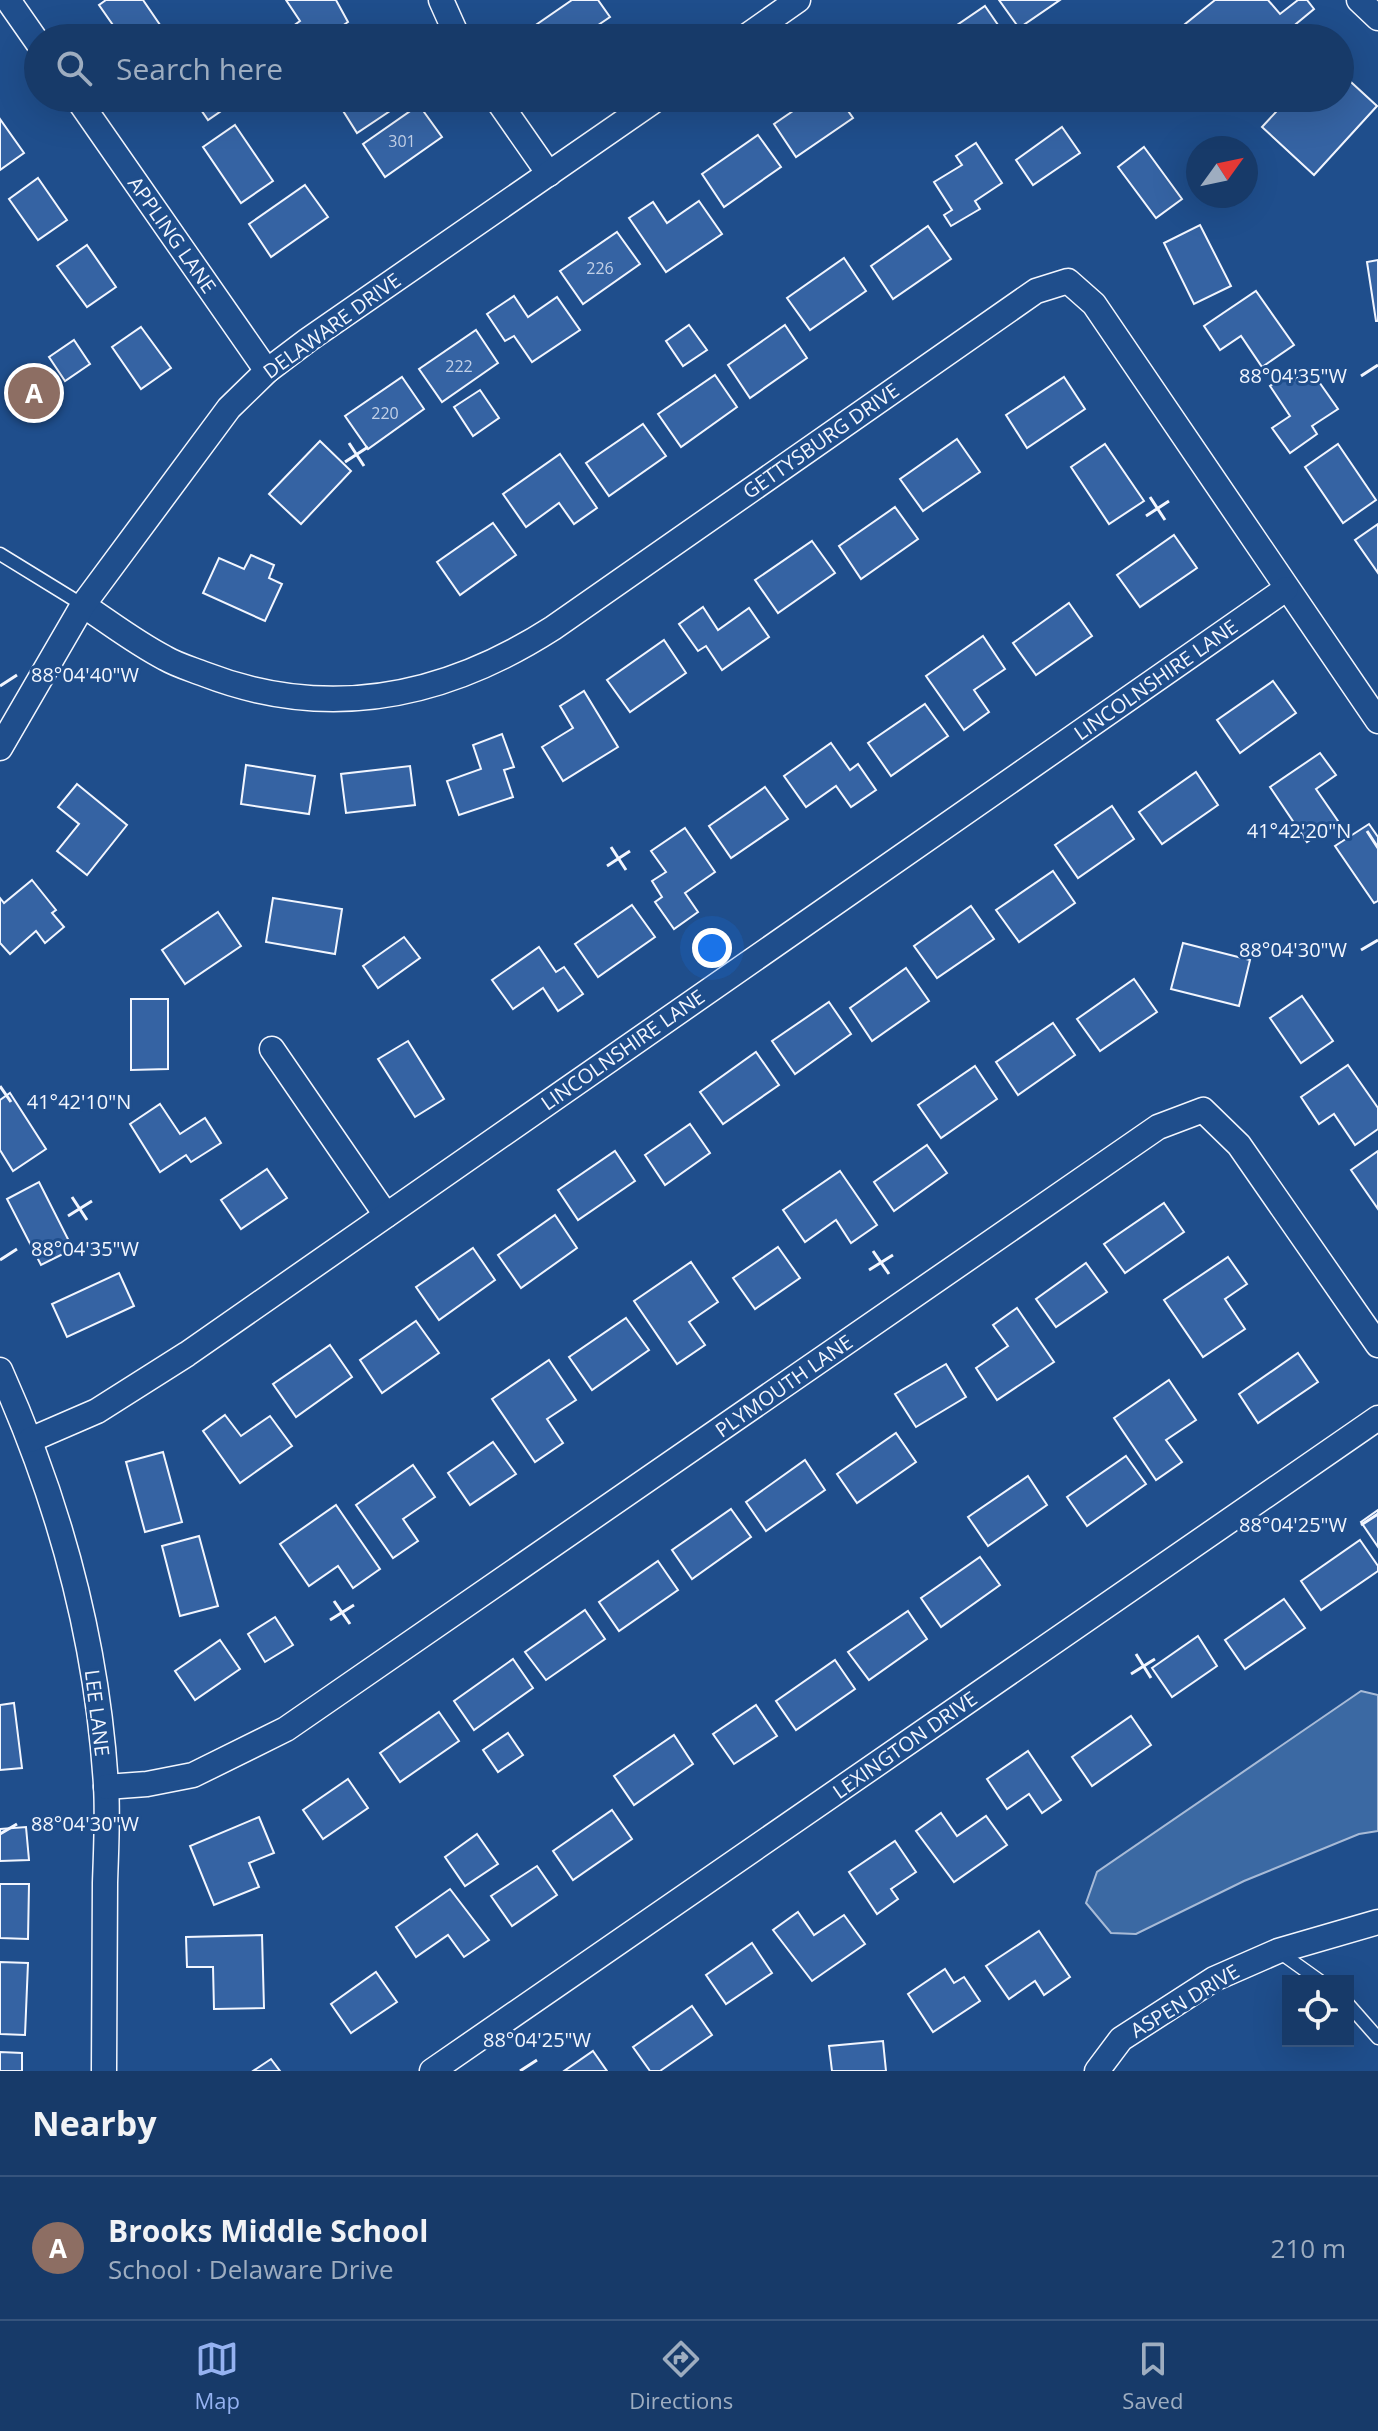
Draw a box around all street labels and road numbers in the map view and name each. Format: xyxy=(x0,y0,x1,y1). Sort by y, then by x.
street label: APPLING LANE xyxy=(122,171,223,298)
street label: DELAWARE DRIVE xyxy=(257,266,406,385)
street label: GETTYSBURG DRIVE xyxy=(737,377,904,505)
street label: LINCOLNSHIRE LANE xyxy=(1069,613,1243,746)
street label: LINCOLNSHIRE LANE xyxy=(536,983,710,1116)
street label: PLYMOUTH LANE xyxy=(710,1328,858,1443)
street label: LEE LANE xyxy=(79,1668,116,1758)
street label: LEXINGTON DRIVE xyxy=(827,1685,982,1805)
street label: ASPEN DRIVE xyxy=(1125,1957,1244,2044)

